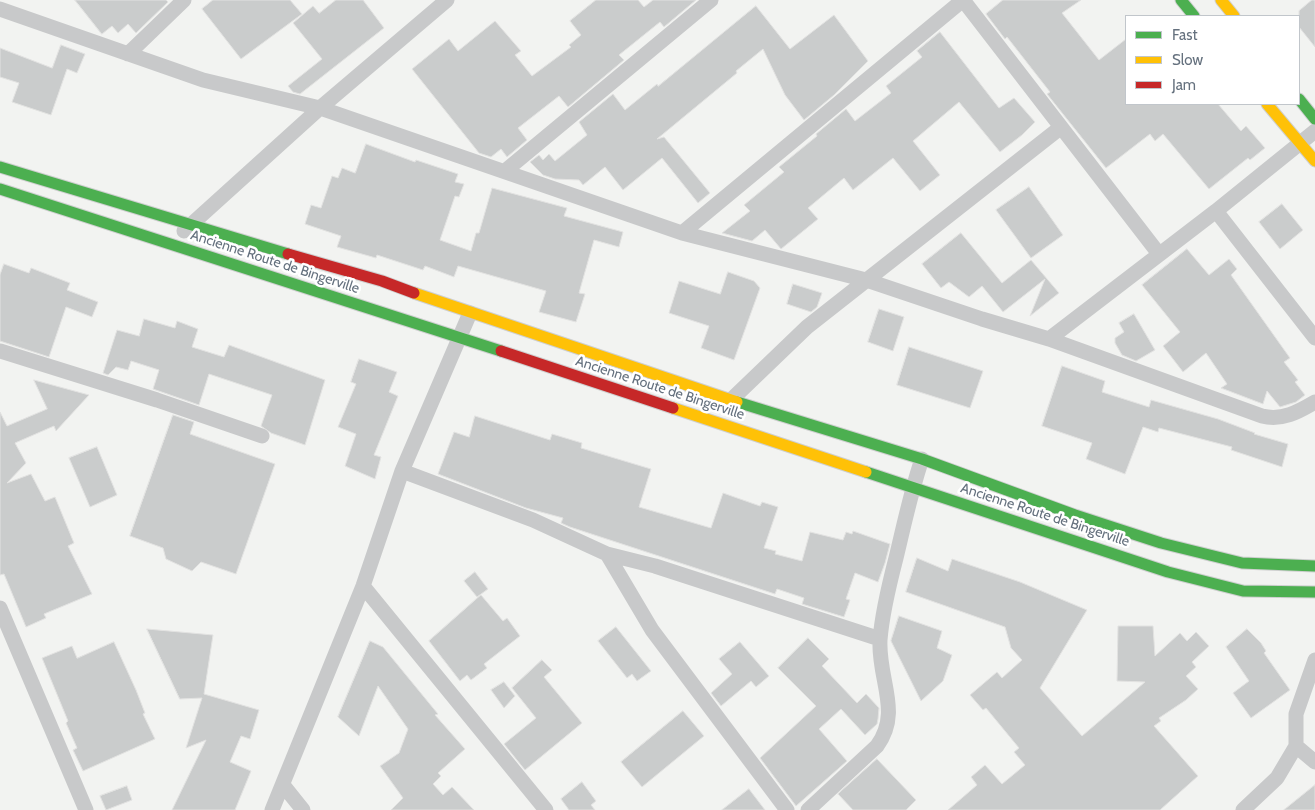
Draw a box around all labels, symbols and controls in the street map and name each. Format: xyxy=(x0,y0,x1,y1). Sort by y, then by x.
legend xyxy=(1125,15,1300,105)
text: Fast xyxy=(1172,26,1197,44)
text: Slow xyxy=(1172,51,1203,69)
text: Jam xyxy=(1172,76,1196,94)
street label: Ancienne Route de Bingerville xyxy=(189,227,361,297)
street label: Ancienne Route de Bingerville xyxy=(574,353,746,423)
street label: Ancienne Route de Bingerville xyxy=(959,480,1131,550)

